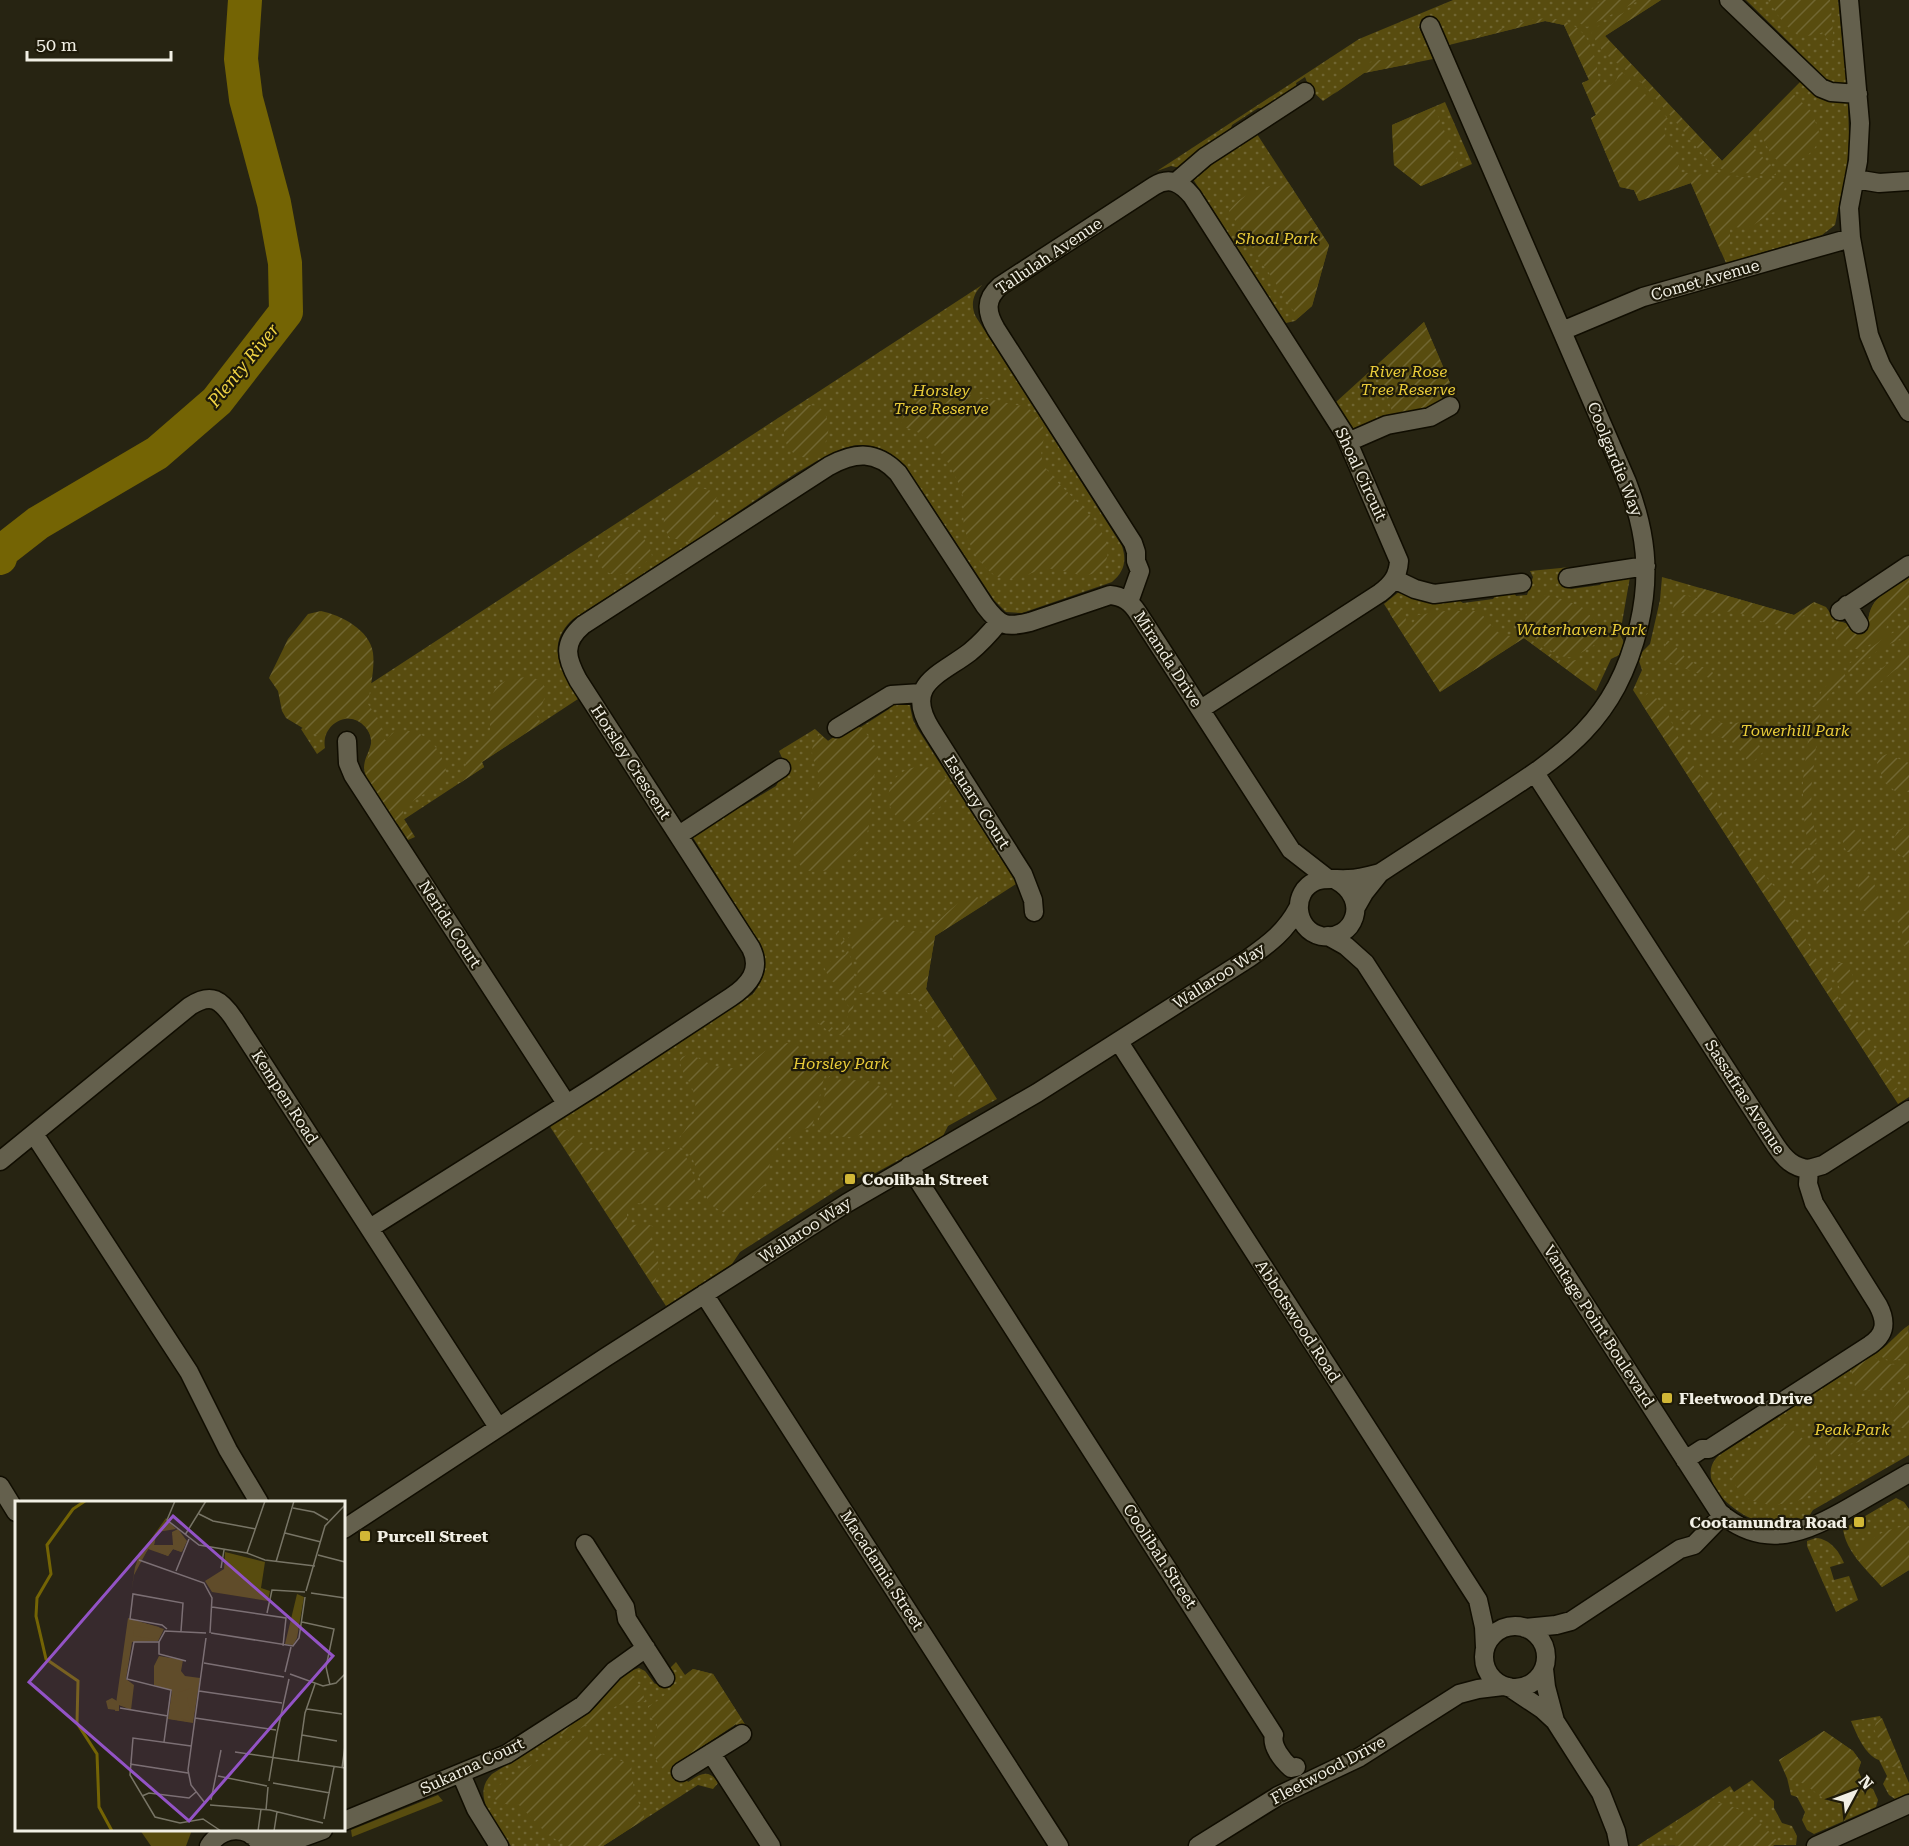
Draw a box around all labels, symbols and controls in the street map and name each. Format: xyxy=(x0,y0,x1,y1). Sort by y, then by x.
scale bar xyxy=(27,24,171,62)
text: 50 m xyxy=(36,34,77,55)
street label: Tallulah Avenue xyxy=(992,213,1106,298)
park label: Shoal Park xyxy=(1235,229,1318,248)
street label: Comet Avenue xyxy=(1648,255,1762,305)
water label: Plenty River xyxy=(202,319,283,412)
park label: River Rose Tree Reserve xyxy=(1360,362,1456,399)
park label: Horsley Tree Reserve xyxy=(893,381,989,418)
street label: Coolgardie Way xyxy=(1583,399,1647,519)
street label: Shoal Circuit xyxy=(1331,424,1391,524)
street label: Miranda Drive xyxy=(1130,607,1206,711)
park label: Waterhaven Park xyxy=(1516,620,1646,639)
street label: Horsley Crescent xyxy=(587,701,675,823)
park label: Towerhill Park xyxy=(1740,721,1850,740)
street label: Estuary Court xyxy=(940,752,1014,852)
street label: Nerida Court xyxy=(415,877,485,971)
street label: Wallaroo Way xyxy=(1169,939,1269,1013)
street label: Sassafras Avenue xyxy=(1701,1036,1789,1158)
street label: Kempen Road xyxy=(248,1047,322,1147)
park label: Horsley Park xyxy=(792,1054,889,1073)
place label: Coolibah Street xyxy=(862,1170,989,1189)
marker: Coolibah Street xyxy=(843,1172,857,1186)
street label: Wallaroo Way xyxy=(755,1193,855,1267)
street label: Vantage Point Boulevard xyxy=(1540,1242,1658,1410)
street label: Abbotswood Road xyxy=(1251,1256,1345,1386)
place label: Fleetwood Drive xyxy=(1679,1389,1813,1408)
marker: Fleetwood Drive xyxy=(1660,1391,1674,1405)
park label: Peak Park xyxy=(1813,1420,1890,1439)
street label: Coolibah Street xyxy=(1119,1500,1201,1612)
inset map xyxy=(15,1501,345,1831)
street label: Macadamia Street xyxy=(836,1507,928,1633)
place label: Cootamundra Road xyxy=(1689,1513,1847,1532)
marker: Cootamundra Road xyxy=(1852,1515,1866,1529)
place label: Purcell Street xyxy=(377,1527,489,1546)
marker: Purcell Street xyxy=(358,1529,372,1543)
street label: Fleetwood Drive xyxy=(1267,1732,1389,1808)
street label: Sukarna Court xyxy=(417,1734,527,1798)
north arrow xyxy=(1825,1762,1885,1822)
text: N xyxy=(1855,1772,1877,1793)

